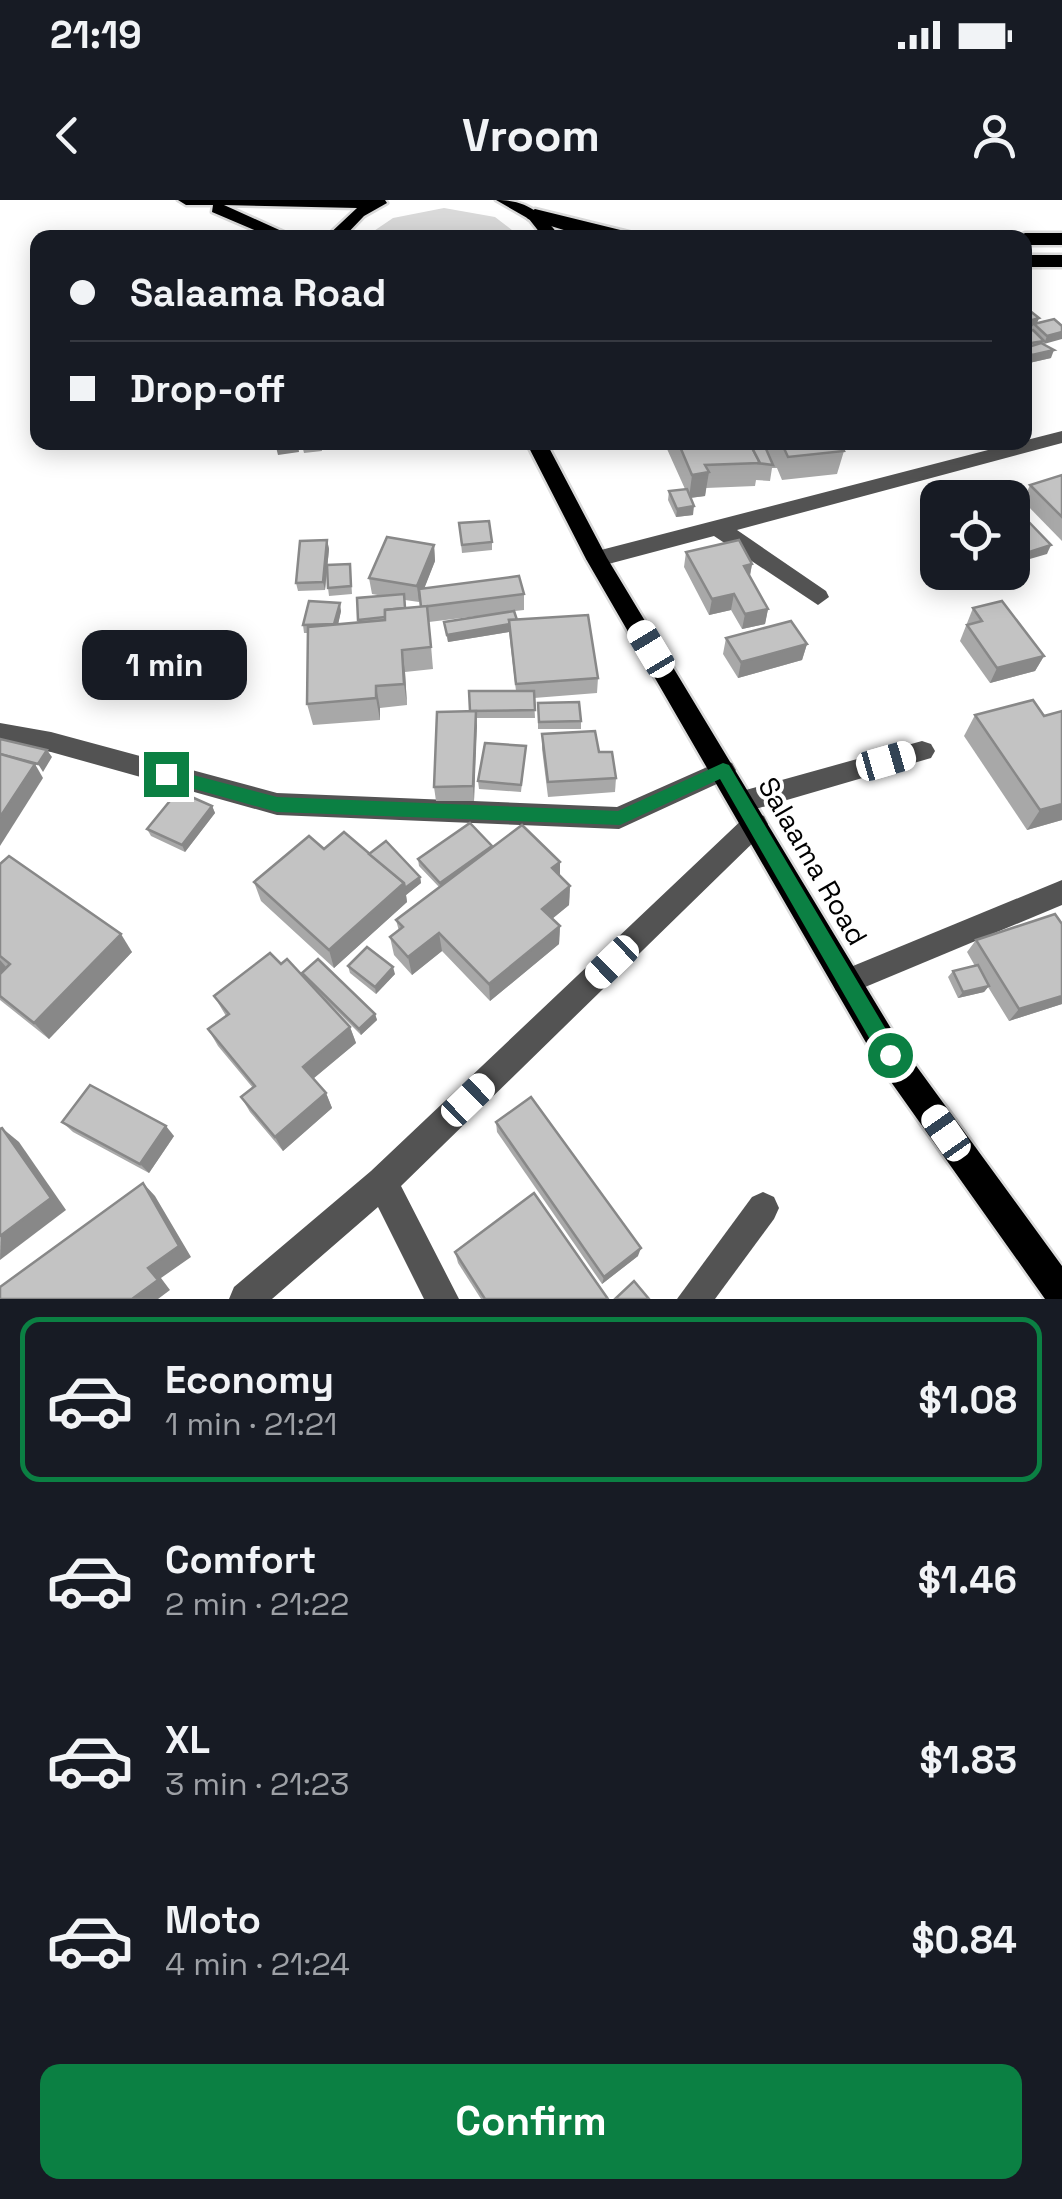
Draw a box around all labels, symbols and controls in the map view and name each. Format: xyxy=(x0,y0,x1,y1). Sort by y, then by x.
text: 21:19 xyxy=(50,11,142,59)
text: Vroom xyxy=(462,107,600,164)
icon: back xyxy=(40,108,95,163)
icon: person xyxy=(967,108,1022,163)
text: Salaama Road xyxy=(130,269,386,317)
text: Drop-off xyxy=(130,365,285,413)
map controls xyxy=(920,480,1030,590)
button: locate xyxy=(920,480,1030,590)
car xyxy=(623,616,679,682)
callout: 1 min xyxy=(84,629,248,699)
text: 1 min xyxy=(125,645,204,685)
car xyxy=(853,738,919,784)
route end xyxy=(144,752,189,797)
street label: Salaama Road xyxy=(750,770,876,952)
car xyxy=(580,930,644,994)
route start xyxy=(868,1033,913,1078)
car xyxy=(436,1068,500,1132)
car xyxy=(917,1100,975,1166)
icon: car xyxy=(45,1355,135,1445)
text: Economy xyxy=(165,1356,334,1404)
text: $1.08 xyxy=(919,1376,1017,1424)
text: 1 min · 21:21 xyxy=(165,1404,337,1444)
icon: car xyxy=(45,1535,135,1625)
text: Comfort xyxy=(165,1536,316,1584)
text: $1.46 xyxy=(918,1556,1017,1604)
text: 2 min · 21:22 xyxy=(165,1584,349,1624)
icon: car xyxy=(45,1715,135,1805)
text: XL xyxy=(165,1716,210,1764)
text: $1.83 xyxy=(920,1736,1017,1784)
text: 3 min · 21:23 xyxy=(165,1764,349,1804)
icon: car xyxy=(45,1895,135,1985)
text: Moto xyxy=(165,1896,261,1944)
text: $0.84 xyxy=(912,1916,1017,1964)
text: 4 min · 21:24 xyxy=(165,1944,350,1984)
button: Confirm xyxy=(40,2064,1022,2179)

